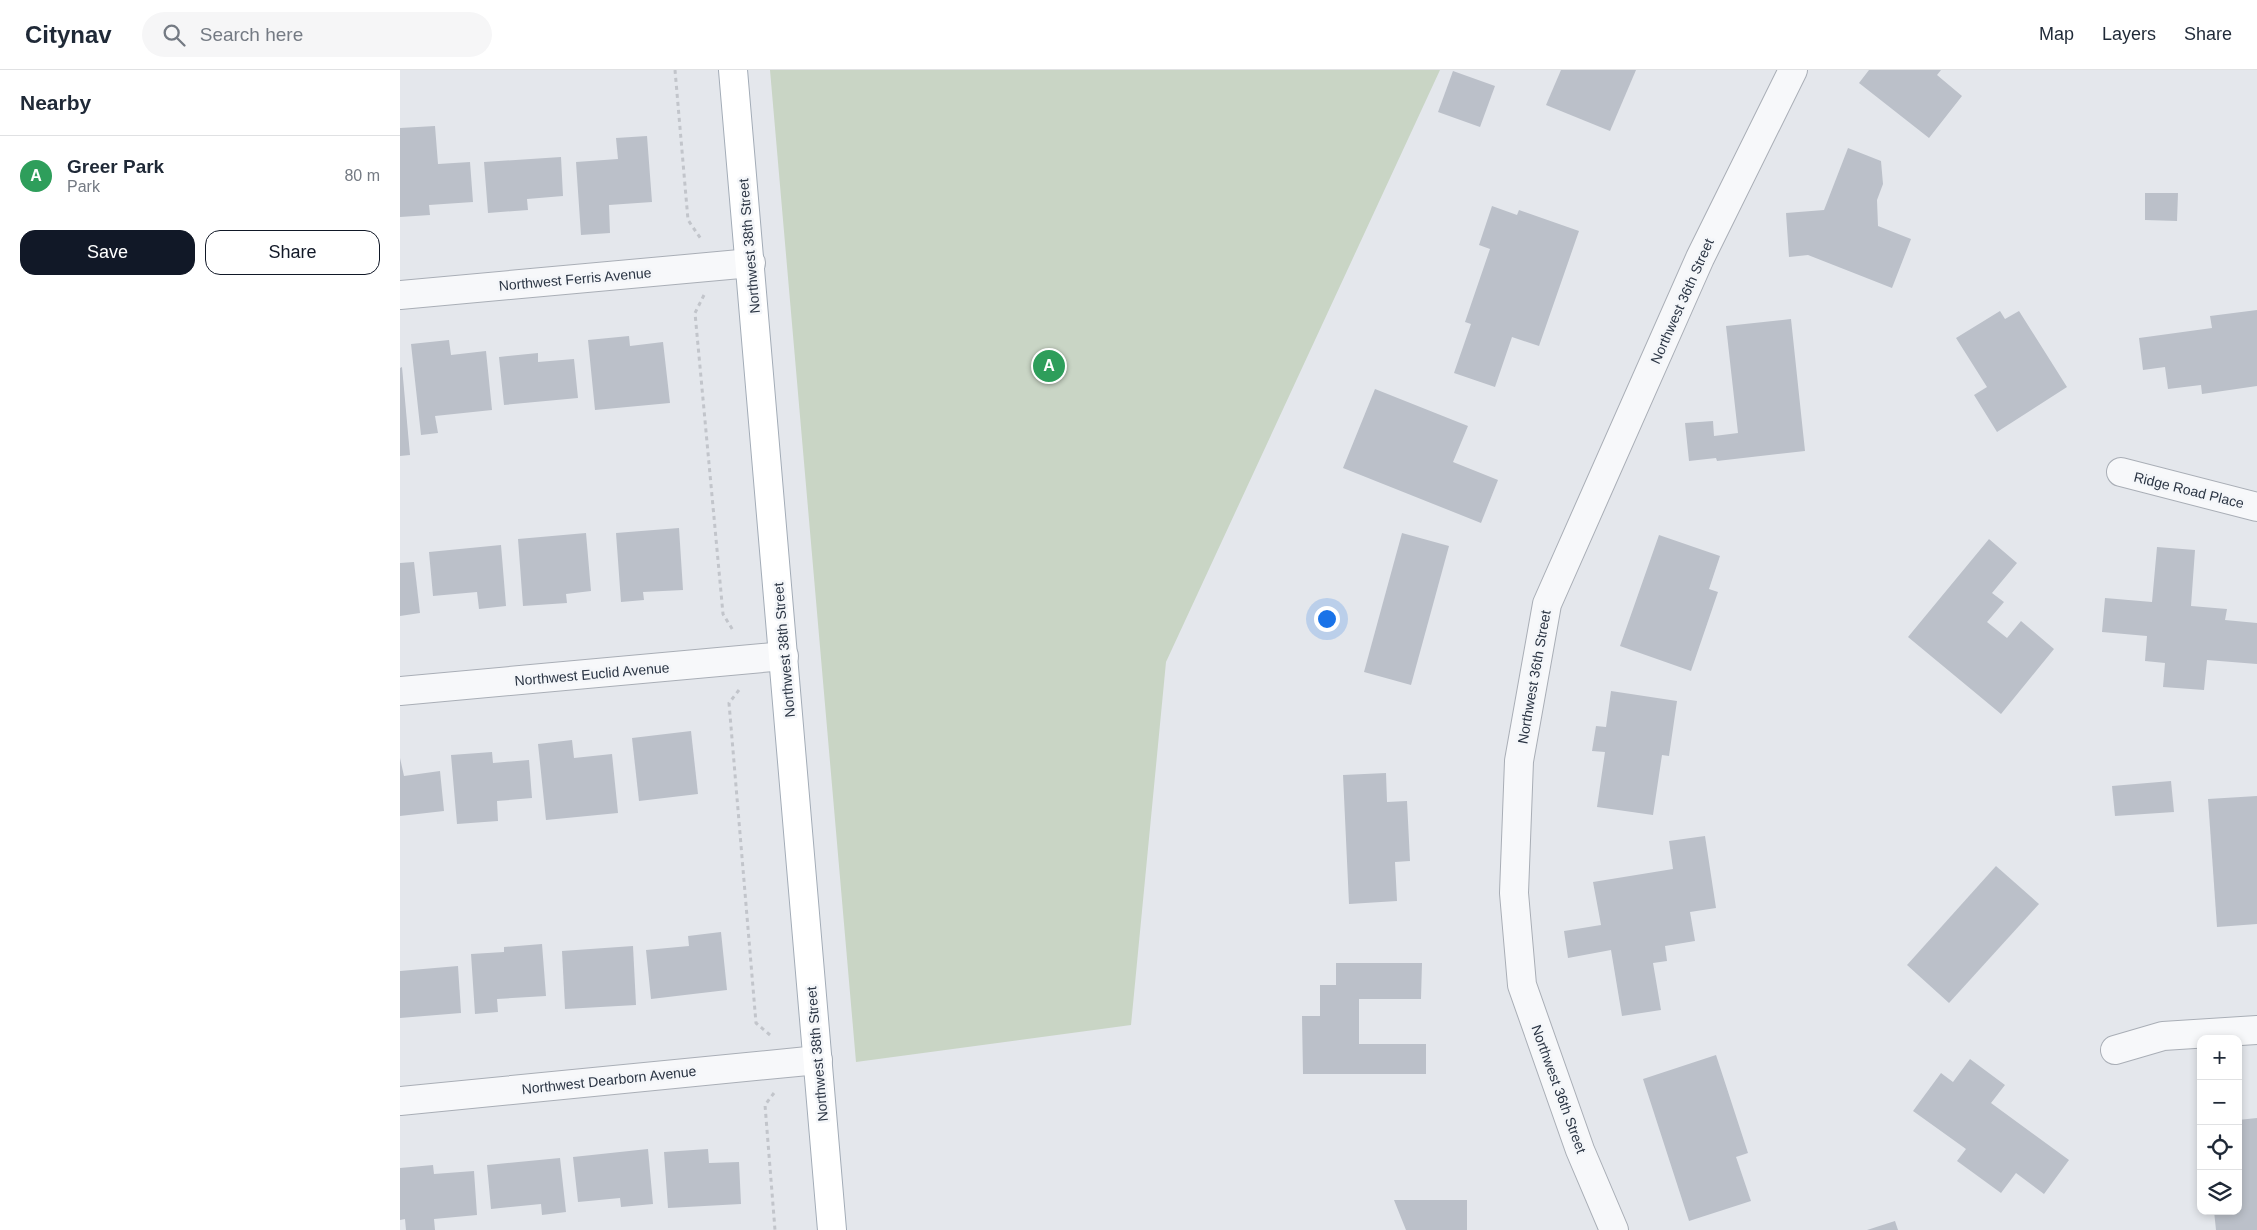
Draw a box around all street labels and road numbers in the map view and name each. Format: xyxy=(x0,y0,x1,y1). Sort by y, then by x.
street label: Northwest 38th Street xyxy=(735,178,763,314)
street label: Northwest 36th Street xyxy=(1647,236,1717,366)
street label: Northwest Ferris Avenue xyxy=(498,264,652,294)
street label: Ridge Road Place xyxy=(2132,469,2246,511)
street label: Northwest 38th Street xyxy=(770,582,798,718)
street label: Northwest 36th Street xyxy=(1514,609,1554,745)
street label: Northwest Euclid Avenue xyxy=(514,659,670,689)
street label: Northwest 38th Street xyxy=(803,986,831,1122)
street label: Northwest 36th Street xyxy=(1528,1023,1590,1155)
street label: Northwest Dearborn Avenue xyxy=(521,1063,697,1097)

